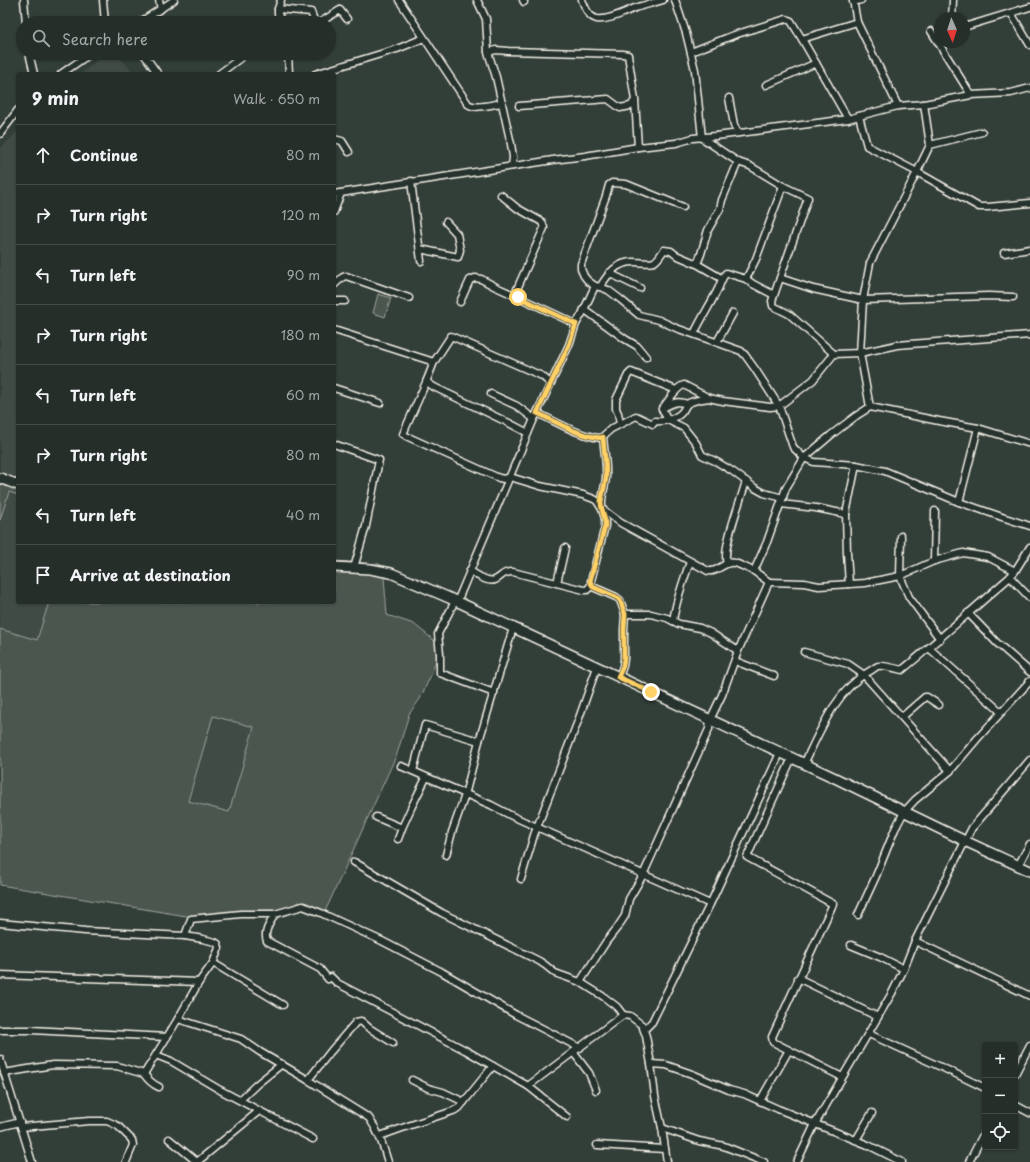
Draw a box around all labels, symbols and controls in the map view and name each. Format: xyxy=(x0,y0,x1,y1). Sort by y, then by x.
north arrow xyxy=(934,12,970,48)
search box xyxy=(16,16,336,60)
icon: search xyxy=(30,27,52,49)
text: Search here xyxy=(62,27,148,50)
text: 9 min xyxy=(32,85,79,111)
text: Walk · 650 m xyxy=(233,89,320,108)
text: Continue xyxy=(70,143,138,166)
icon: ahead xyxy=(32,144,54,166)
text: 80 m xyxy=(286,145,320,164)
text: Turn right xyxy=(70,203,147,226)
icon: right xyxy=(32,204,54,226)
text: 120 m xyxy=(281,205,320,224)
text: Turn left xyxy=(70,263,136,286)
icon: left xyxy=(32,264,54,286)
text: 90 m xyxy=(287,265,320,284)
route start xyxy=(509,288,527,306)
text: Turn right xyxy=(70,323,147,346)
icon: right xyxy=(32,324,54,346)
text: 180 m xyxy=(281,325,320,344)
text: Turn left xyxy=(70,383,136,406)
icon: left xyxy=(32,384,54,406)
text: 60 m xyxy=(286,385,320,404)
text: Turn right xyxy=(70,443,147,466)
icon: right xyxy=(32,444,54,466)
text: 80 m xyxy=(286,445,320,464)
text: Turn left xyxy=(70,503,136,526)
icon: left xyxy=(32,504,54,526)
text: 40 m xyxy=(286,505,320,524)
text: Arrive at destination xyxy=(70,563,231,586)
icon: arrive xyxy=(32,564,54,586)
route end xyxy=(642,683,660,701)
map controls xyxy=(982,1042,1018,1150)
button: + xyxy=(982,1042,1018,1078)
button: − xyxy=(982,1078,1018,1114)
button: locate xyxy=(982,1114,1018,1150)

